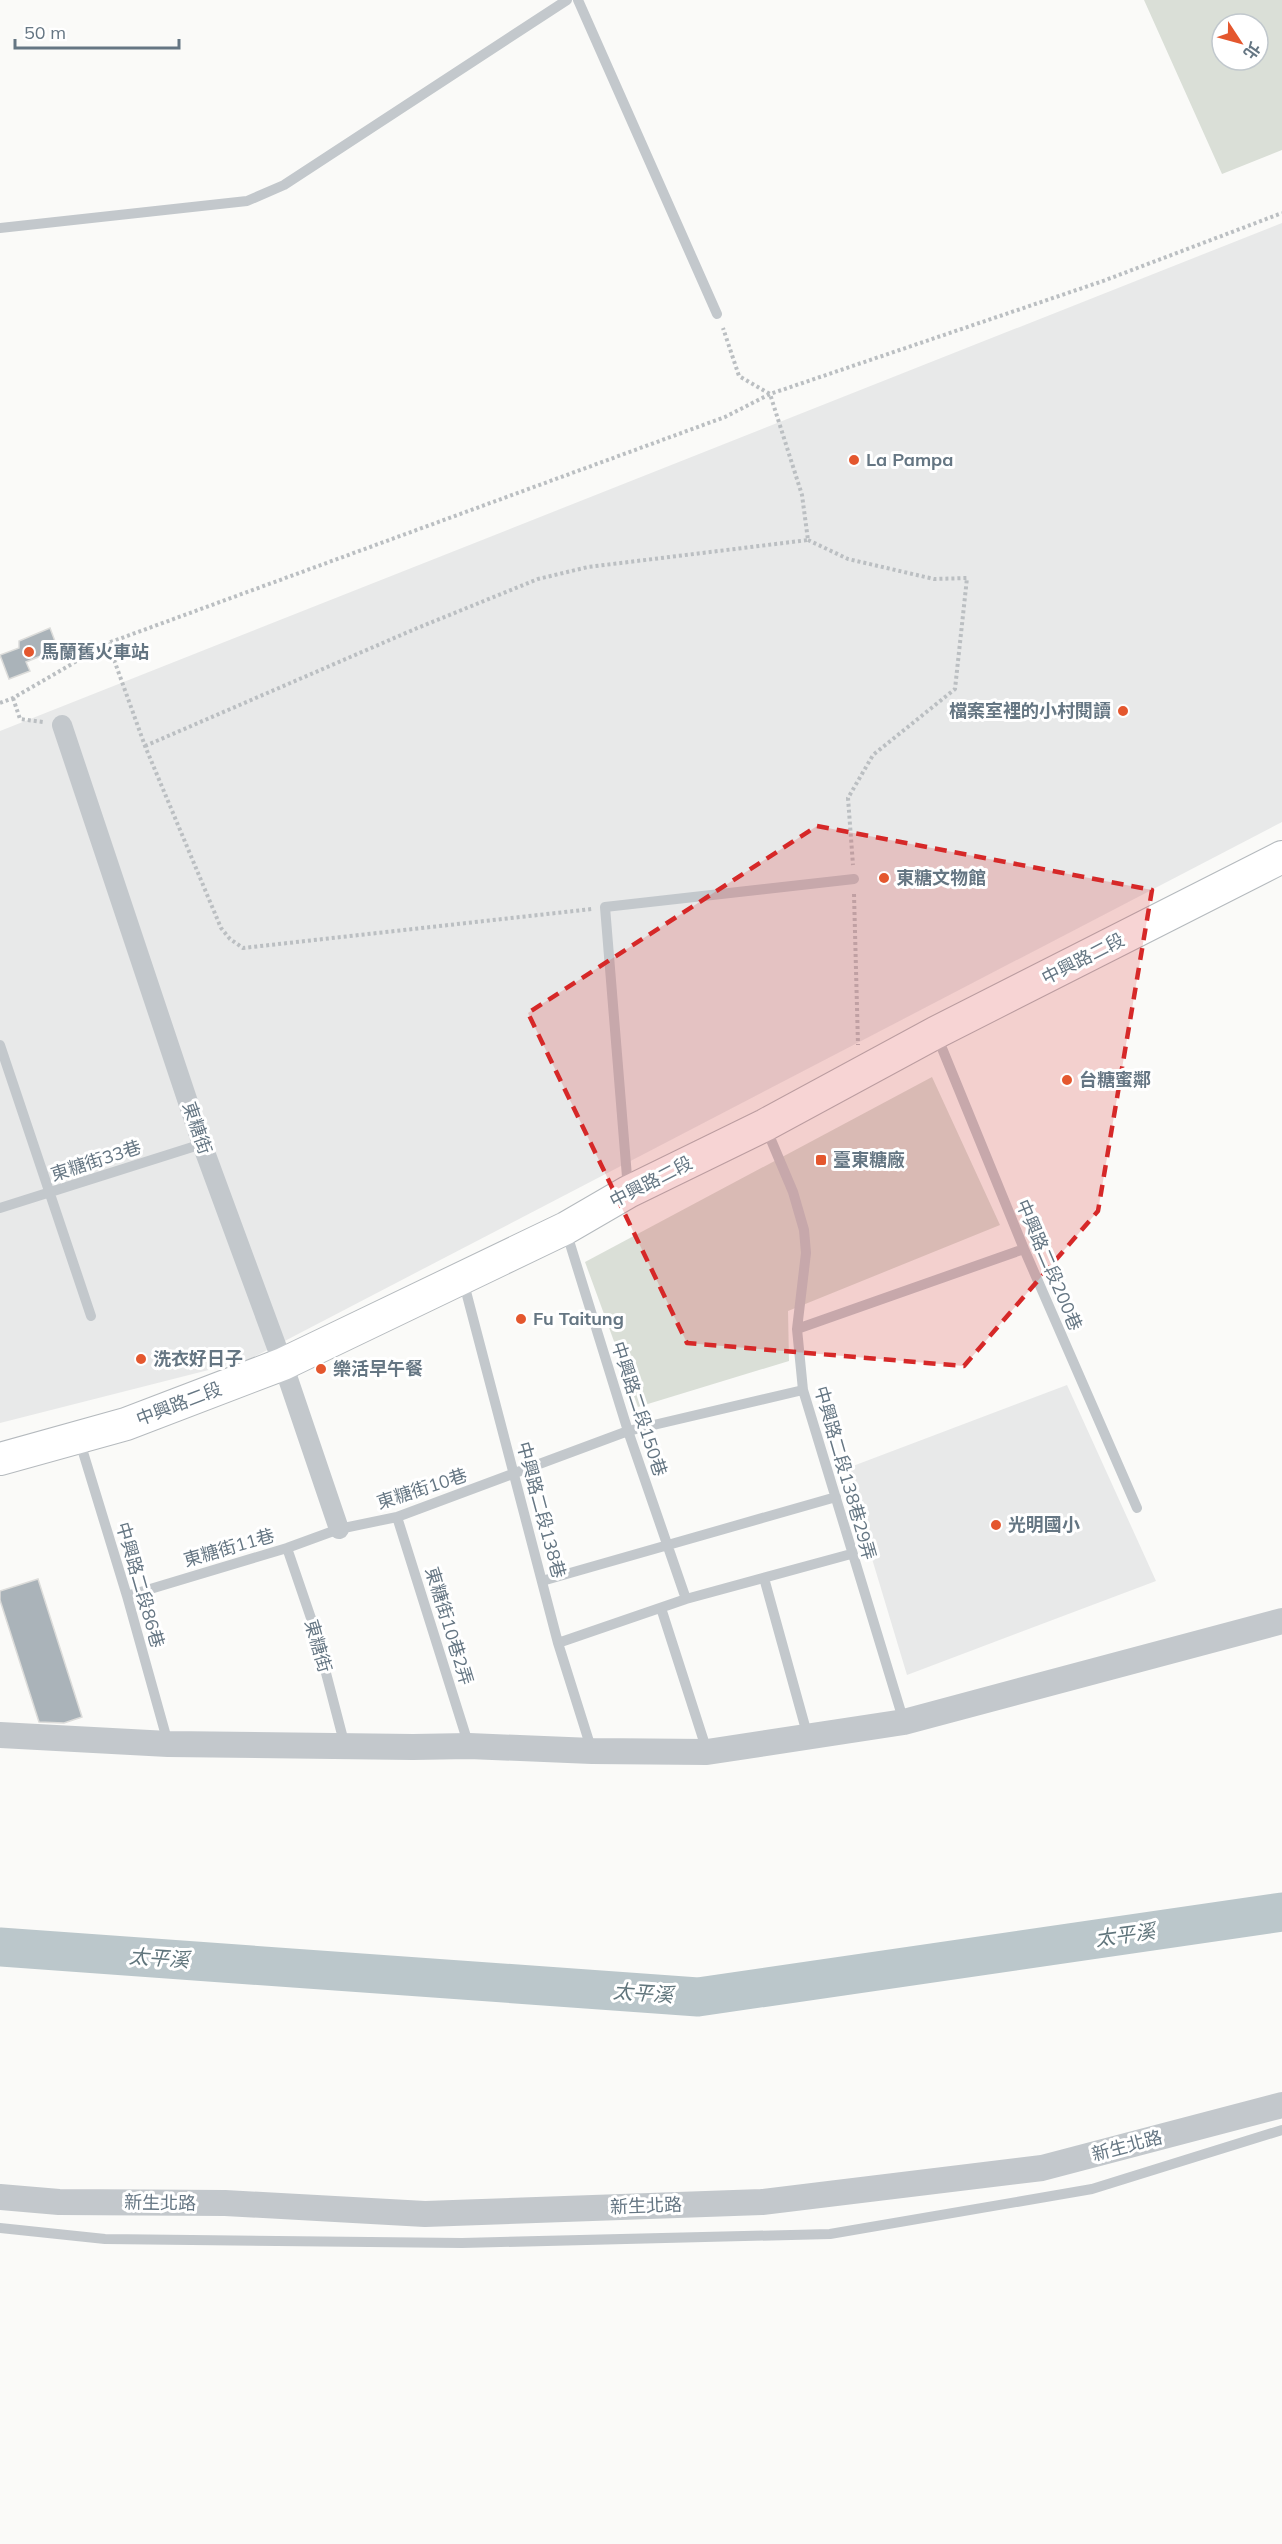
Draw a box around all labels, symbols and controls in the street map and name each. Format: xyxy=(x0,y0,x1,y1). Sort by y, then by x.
scale bar xyxy=(15,12,178,50)
north arrow xyxy=(1210,12,1270,72)
text: 50 m xyxy=(24,21,66,44)
text: 北 xyxy=(1239,38,1265,63)
place label: La Pampa xyxy=(866,448,953,471)
marker: La Pampa xyxy=(847,453,861,467)
place label: 馬蘭舊火車站 xyxy=(41,640,149,663)
marker: 馬蘭舊火車站 xyxy=(22,645,36,659)
place label: 檔案室裡的小村閱讀 xyxy=(949,699,1111,722)
marker: 檔案室裡的小村閱讀 xyxy=(1116,704,1130,718)
place label: 東糖文物館 xyxy=(896,866,986,889)
marker: 東糖文物館 xyxy=(877,871,891,885)
street label: 中興路二段 xyxy=(1037,928,1128,989)
place label: 台糖蜜鄰 xyxy=(1079,1068,1151,1091)
marker: 台糖蜜鄰 xyxy=(1060,1073,1074,1087)
street label: 東糖街 xyxy=(178,1099,217,1157)
street label: 東糖街33巷 xyxy=(48,1135,144,1186)
place label: 臺東糖廠 xyxy=(833,1148,905,1171)
street label: 中興路二段 xyxy=(605,1151,696,1212)
marker: 臺東糖廠 xyxy=(814,1153,828,1167)
street label: 中興路二段200巷 xyxy=(1011,1196,1087,1334)
place label: Fu Taitung xyxy=(533,1307,624,1330)
marker: Fu Taitung xyxy=(514,1312,528,1326)
street label: 中興路二段150巷 xyxy=(607,1339,672,1479)
place label: 洗衣好日子 xyxy=(153,1347,243,1370)
marker: 洗衣好日子 xyxy=(134,1352,148,1366)
place label: 樂活早午餐 xyxy=(333,1357,423,1380)
marker: 樂活早午餐 xyxy=(314,1362,328,1376)
street label: 中興路二段 xyxy=(133,1377,225,1430)
street label: 中興路二段138巷29弄 xyxy=(810,1383,881,1563)
street label: 中興路二段138巷 xyxy=(512,1439,571,1581)
street label: 東糖街10巷 xyxy=(374,1463,470,1514)
place label: 光明國小 xyxy=(1008,1513,1080,1536)
marker: 光明國小 xyxy=(989,1518,1003,1532)
street label: 中興路二段86巷 xyxy=(112,1519,169,1650)
street label: 東糖街11巷 xyxy=(181,1524,277,1571)
street label: 東糖街10巷2弄 xyxy=(421,1564,478,1688)
street label: 東糖街 xyxy=(300,1617,337,1675)
water label: 太平溪 xyxy=(1093,1918,1159,1951)
water label: 太平溪 xyxy=(128,1943,193,1972)
water label: 太平溪 xyxy=(612,1978,677,2007)
street label: 新生北路 xyxy=(1089,2125,1165,2166)
street label: 新生北路 xyxy=(124,2190,196,2215)
street label: 新生北路 xyxy=(610,2193,682,2218)

